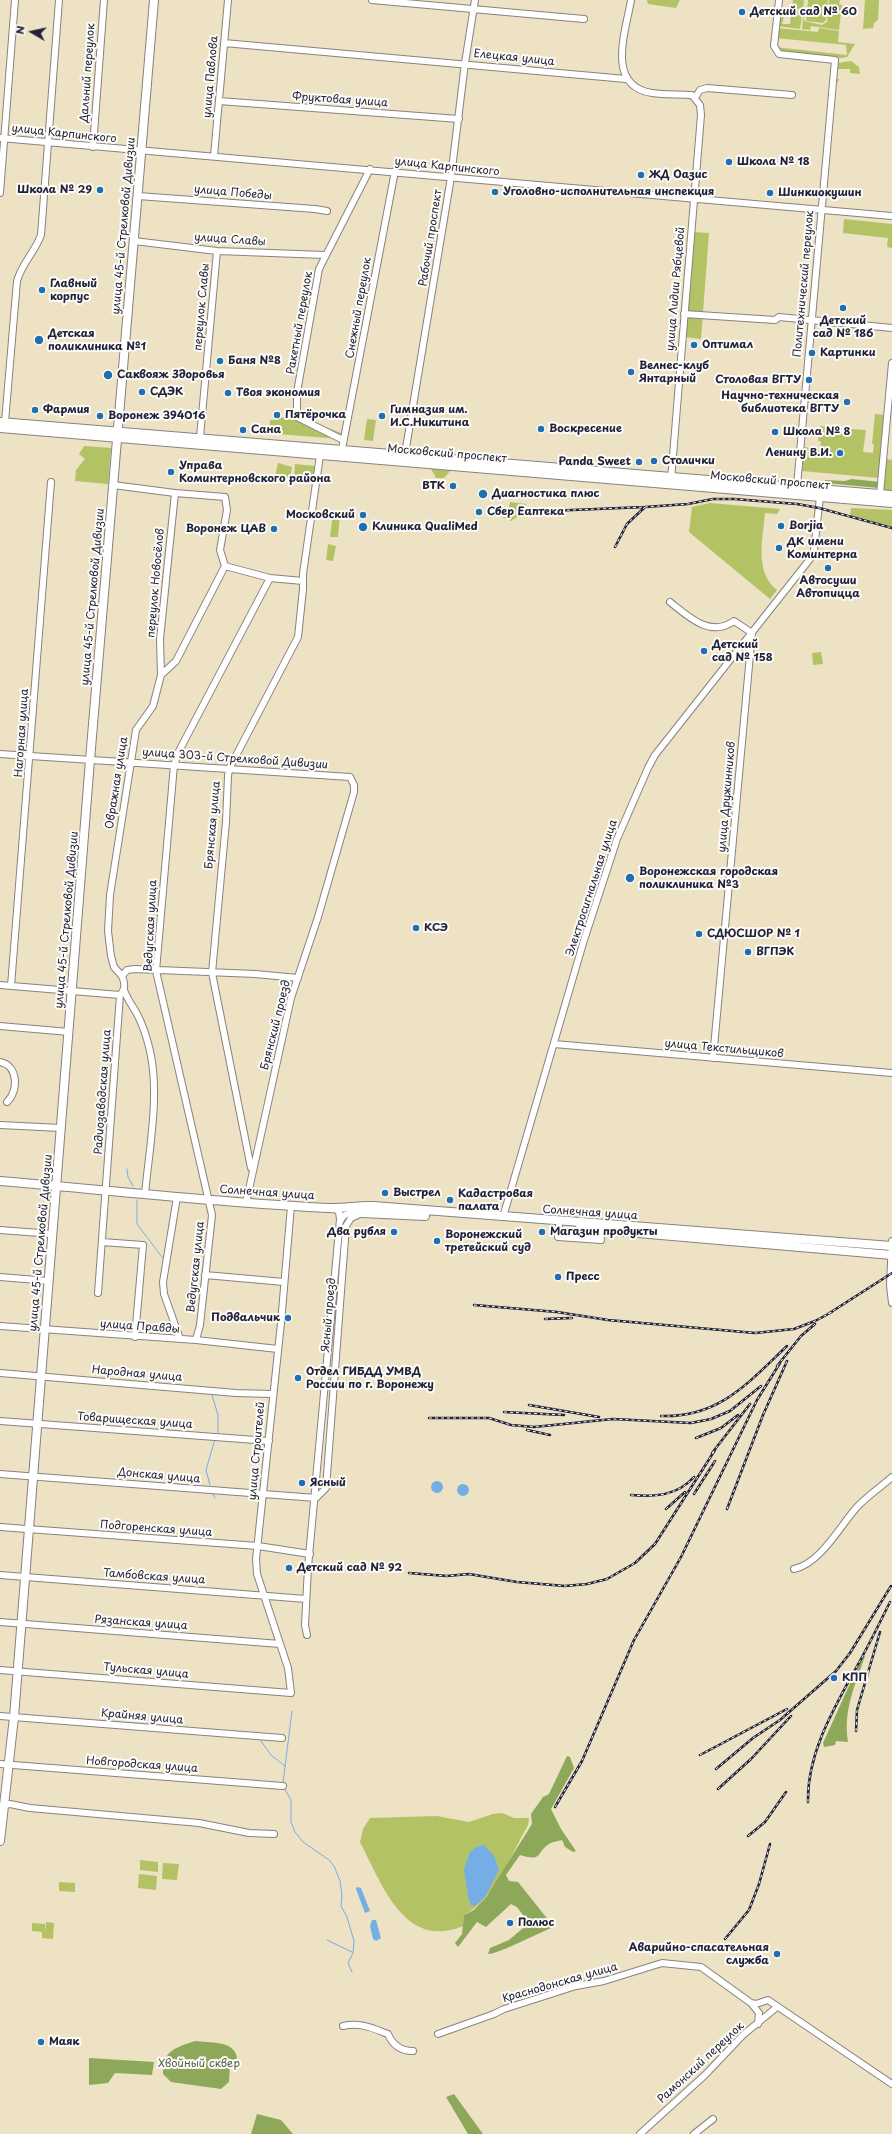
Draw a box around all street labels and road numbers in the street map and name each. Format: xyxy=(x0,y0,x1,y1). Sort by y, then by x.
street label: Дальний переулок xyxy=(78,23,98,123)
street label: улица Павлова xyxy=(201,35,221,119)
street label: Елецкая улица xyxy=(473,47,555,69)
street label: Фруктовая улица xyxy=(292,90,388,110)
street label: улица Карпинского xyxy=(11,122,117,146)
street label: улица 45-й Стрелковой Дивизии xyxy=(110,137,138,315)
street label: улица Карпинского xyxy=(394,155,500,179)
street label: улица Победы xyxy=(194,183,272,203)
street label: Рабочий проспект xyxy=(417,189,445,287)
street label: Политехнический переулок xyxy=(791,210,817,358)
street label: улица Лидии Рябцевой xyxy=(664,227,688,351)
street label: улица Славы xyxy=(194,231,266,249)
street label: Снежный переулок xyxy=(344,256,374,360)
street label: переулок Славы xyxy=(192,263,212,351)
street label: Ракетный переулок xyxy=(284,270,316,376)
street label: Московский проспект xyxy=(387,442,507,466)
street label: Московский проспект xyxy=(710,469,830,493)
street label: улица 45-й Стрелковой Дивизии xyxy=(79,508,107,686)
street label: переулок Новосёлов xyxy=(145,528,167,638)
street label: Нагорная улица xyxy=(12,688,32,778)
street label: Овражная улица xyxy=(103,736,131,830)
street label: улица Дружинников xyxy=(716,741,738,853)
street label: улица 303-й Стрелковой Дивизии xyxy=(142,746,328,772)
street label: Брянская улица xyxy=(203,781,223,869)
street label: Электросигнальная улица xyxy=(564,818,620,958)
street label: улица 45-й Стрелковой Дивизии xyxy=(53,831,81,1009)
street label: Ведугская улица xyxy=(142,880,160,972)
street label: Брянский проезд xyxy=(258,979,294,1071)
street label: Радиозаводская улица xyxy=(92,1029,114,1155)
street label: улица Текстильщиков xyxy=(664,1037,784,1061)
street label: улица 45-й Стрелковой Дивизии xyxy=(27,1154,55,1332)
street label: Солнечная улица xyxy=(219,1183,315,1203)
street label: Солнечная улица xyxy=(542,1203,638,1223)
street label: Ведугская улица xyxy=(185,1221,207,1313)
street label: Ясный проезд xyxy=(319,1277,339,1353)
street label: улица Правды xyxy=(100,1318,180,1336)
street label: Народная улица xyxy=(91,1363,183,1385)
street label: улица Строителей xyxy=(246,1401,268,1501)
street label: Товарищеская улица xyxy=(77,1410,193,1432)
street label: Донская улица xyxy=(117,1466,201,1486)
street label: Подгоренская улица xyxy=(100,1518,212,1540)
street label: Тамбовская улица xyxy=(102,1567,206,1587)
street label: Рязанская улица xyxy=(94,1613,188,1633)
street label: Тульская улица xyxy=(103,1661,189,1681)
street label: Крайняя улица xyxy=(100,1707,184,1727)
street label: Новгородская улица xyxy=(86,1755,198,1775)
street label: Краснодонская улица xyxy=(501,1960,619,2006)
street label: Рамонский переулок xyxy=(655,2020,747,2106)

